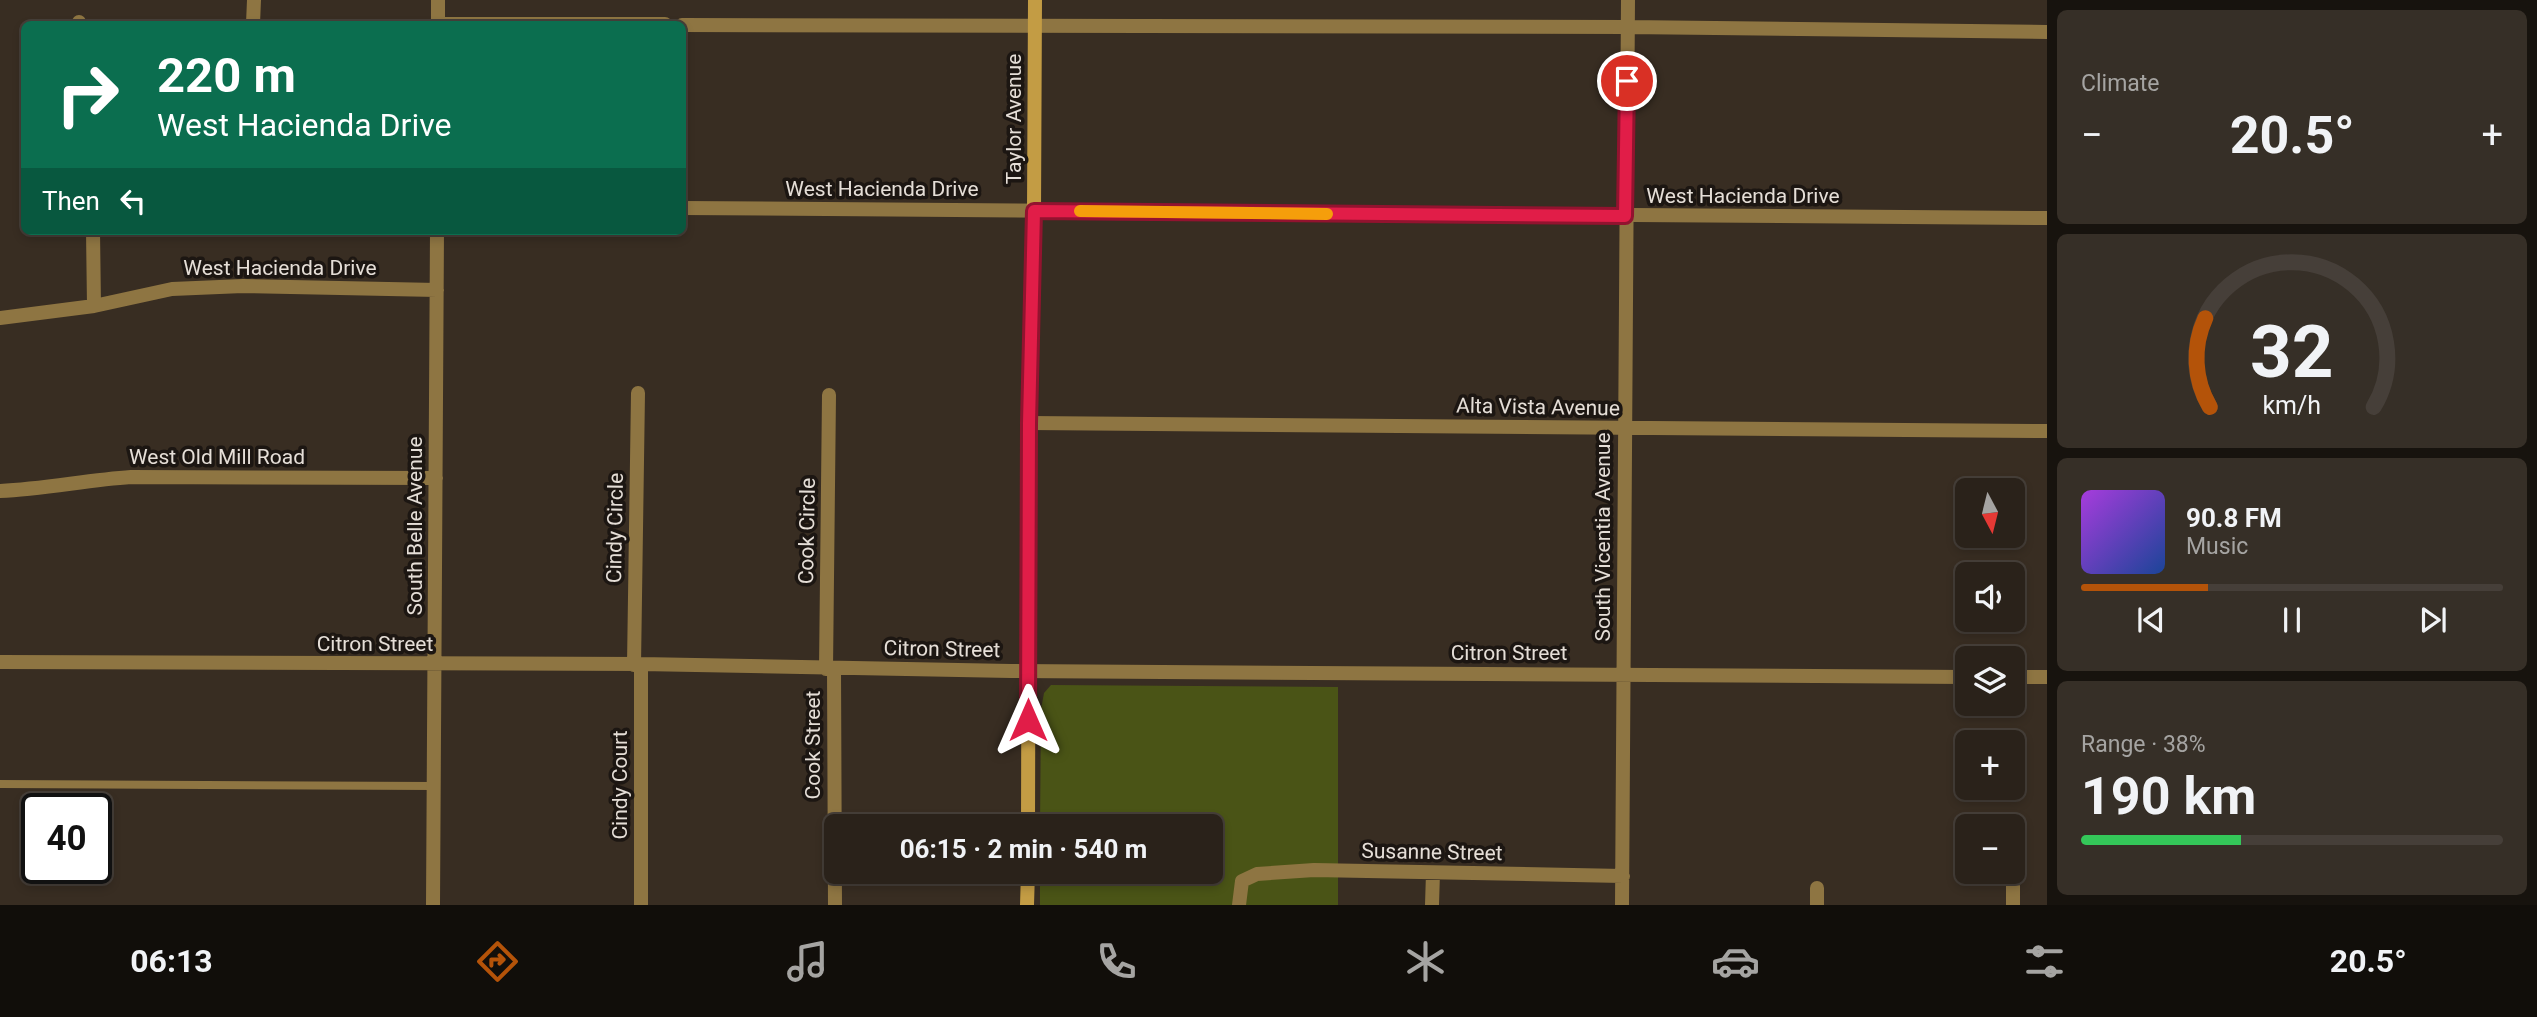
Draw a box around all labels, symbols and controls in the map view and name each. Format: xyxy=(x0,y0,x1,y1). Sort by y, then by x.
text: 220 m xyxy=(157,47,296,104)
icon: right xyxy=(42,49,133,140)
pin xyxy=(1597,51,1657,111)
street label: Taylor Avenue xyxy=(1002,54,1026,184)
icon: arrive xyxy=(1608,62,1646,100)
text: Climate xyxy=(2081,70,2160,97)
text: 20.5° xyxy=(2230,105,2355,166)
text: West Hacienda Drive xyxy=(157,106,451,144)
text: − xyxy=(2081,113,2103,157)
text: + xyxy=(2481,113,2503,157)
street label: West Hacienda Drive xyxy=(785,177,979,201)
icon: left xyxy=(114,182,152,220)
street label: West Hacienda Drive xyxy=(1646,184,1840,208)
text: Then xyxy=(42,186,100,216)
street label: West Hacienda Drive xyxy=(183,256,377,280)
text: 32 xyxy=(2250,309,2334,395)
text: km/h xyxy=(2263,390,2321,419)
street label: Alta Vista Avenue xyxy=(1456,394,1620,420)
street label: South Vicentia Avenue xyxy=(1591,432,1615,642)
street label: South Belle Avenue xyxy=(403,436,427,616)
street label: West Old Mill Road xyxy=(129,445,305,469)
street label: Cindy Circle xyxy=(602,473,628,583)
street label: Cook Circle xyxy=(794,478,820,584)
north arrow xyxy=(1955,478,2025,548)
map controls xyxy=(1955,478,2025,884)
text: 90.8 FM xyxy=(2186,503,2282,533)
text: Music xyxy=(2186,533,2248,560)
button: sound xyxy=(1955,562,2025,632)
icon: previous xyxy=(2132,601,2170,639)
icon: pause xyxy=(2273,601,2311,639)
icon: next xyxy=(2414,601,2452,639)
street label: Citron Street xyxy=(317,632,433,656)
street label: Citron Street xyxy=(883,636,1001,662)
street label: Citron Street xyxy=(1451,641,1567,665)
button: layers xyxy=(1955,646,2025,716)
position arrow xyxy=(991,683,1065,757)
street label: Cook Street xyxy=(801,690,825,799)
street label: Cindy Court xyxy=(608,730,632,840)
button: + xyxy=(1955,730,2025,800)
text: Range · 38% xyxy=(2081,731,2206,758)
text: 190 km xyxy=(2081,766,2256,827)
speed limit sign: 40 xyxy=(21,793,112,884)
button: − xyxy=(1955,814,2025,884)
text: 06:15 · 2 min · 540 m xyxy=(900,834,1147,864)
street label: Susanne Street xyxy=(1361,839,1503,865)
icon: directions xyxy=(473,937,522,986)
icon: music xyxy=(783,937,832,986)
icon: phone xyxy=(1092,937,1141,986)
icon: climate xyxy=(1401,937,1450,986)
icon: car xyxy=(1711,937,1760,986)
icon: filters xyxy=(2020,937,2069,986)
text: 06:13 xyxy=(130,942,213,980)
text: 20.5° xyxy=(2330,942,2407,980)

